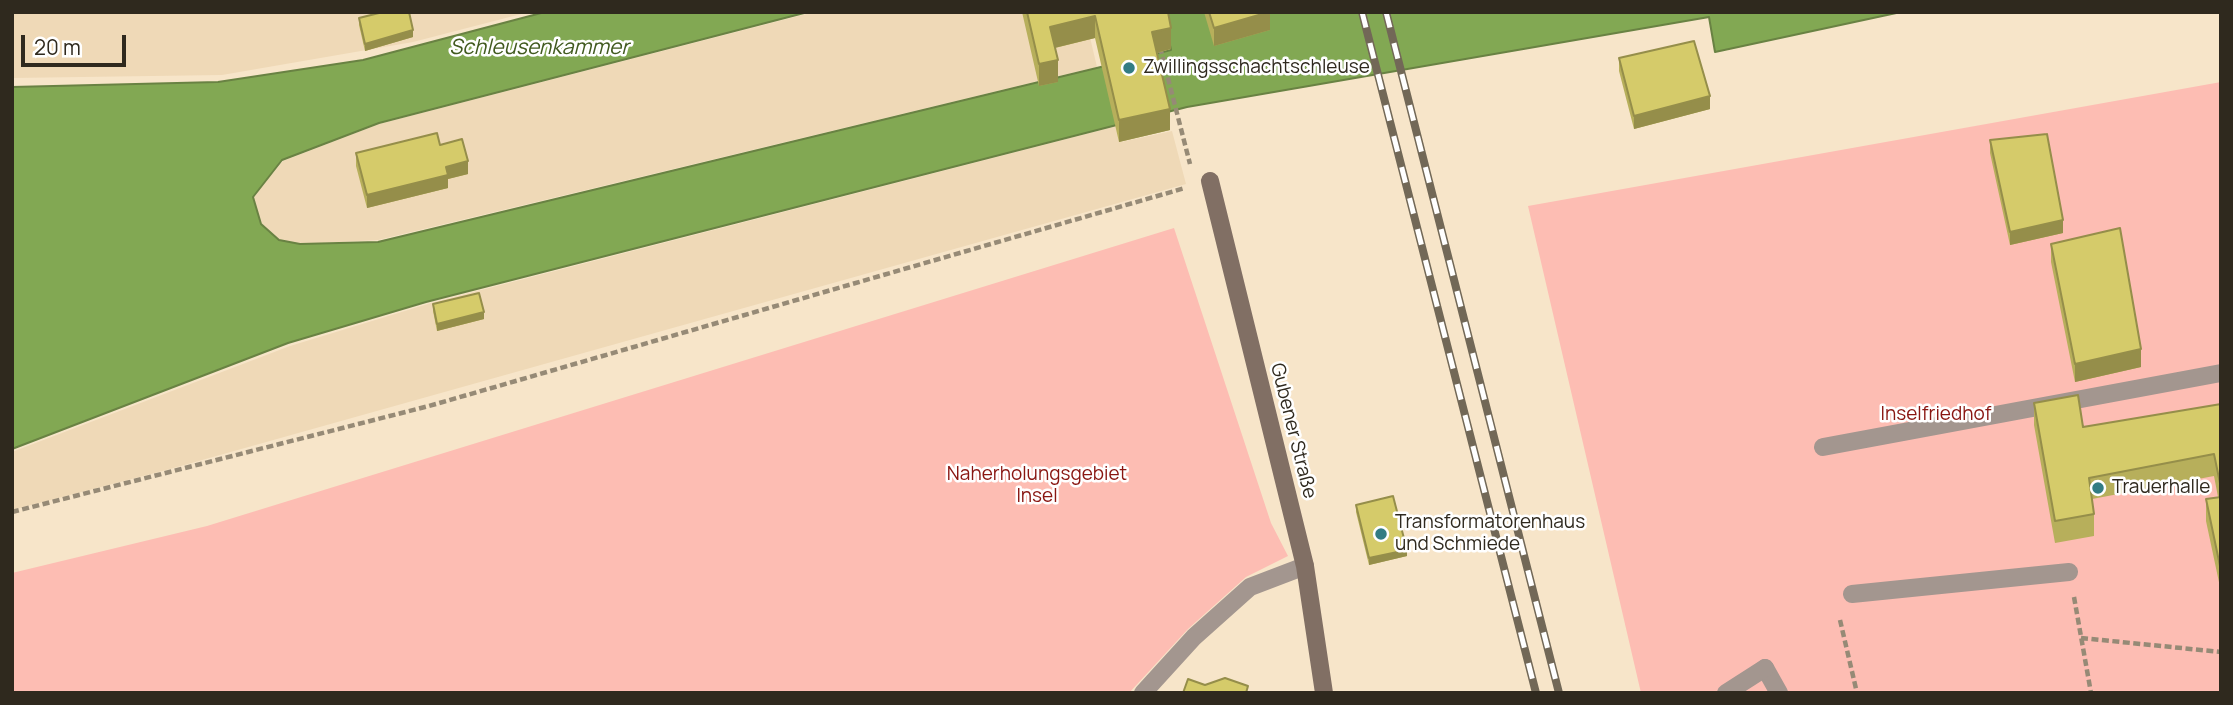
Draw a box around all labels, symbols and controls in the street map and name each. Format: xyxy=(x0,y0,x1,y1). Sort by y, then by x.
scale bar xyxy=(24,21,130,65)
text: 20 m xyxy=(34,33,81,61)
water label: Schleusenkammer xyxy=(449,35,629,61)
place label: Zwillingsschachtschleuse xyxy=(1143,57,1370,79)
marker: Zwillingsschachtschleuse xyxy=(1121,60,1137,76)
street label: Gubener Straße xyxy=(1265,361,1321,501)
park label: Inselfriedhof xyxy=(1881,404,1991,426)
park label: Naherholungsgebiet Insel xyxy=(947,464,1127,508)
place label: Trauerhalle xyxy=(2112,477,2210,499)
marker: Trauerhalle xyxy=(2090,480,2106,496)
place label: Transformatorenhaus und Schmiede xyxy=(1395,512,1585,556)
marker: Transformatorenhaus und Schmiede xyxy=(1373,526,1389,542)

